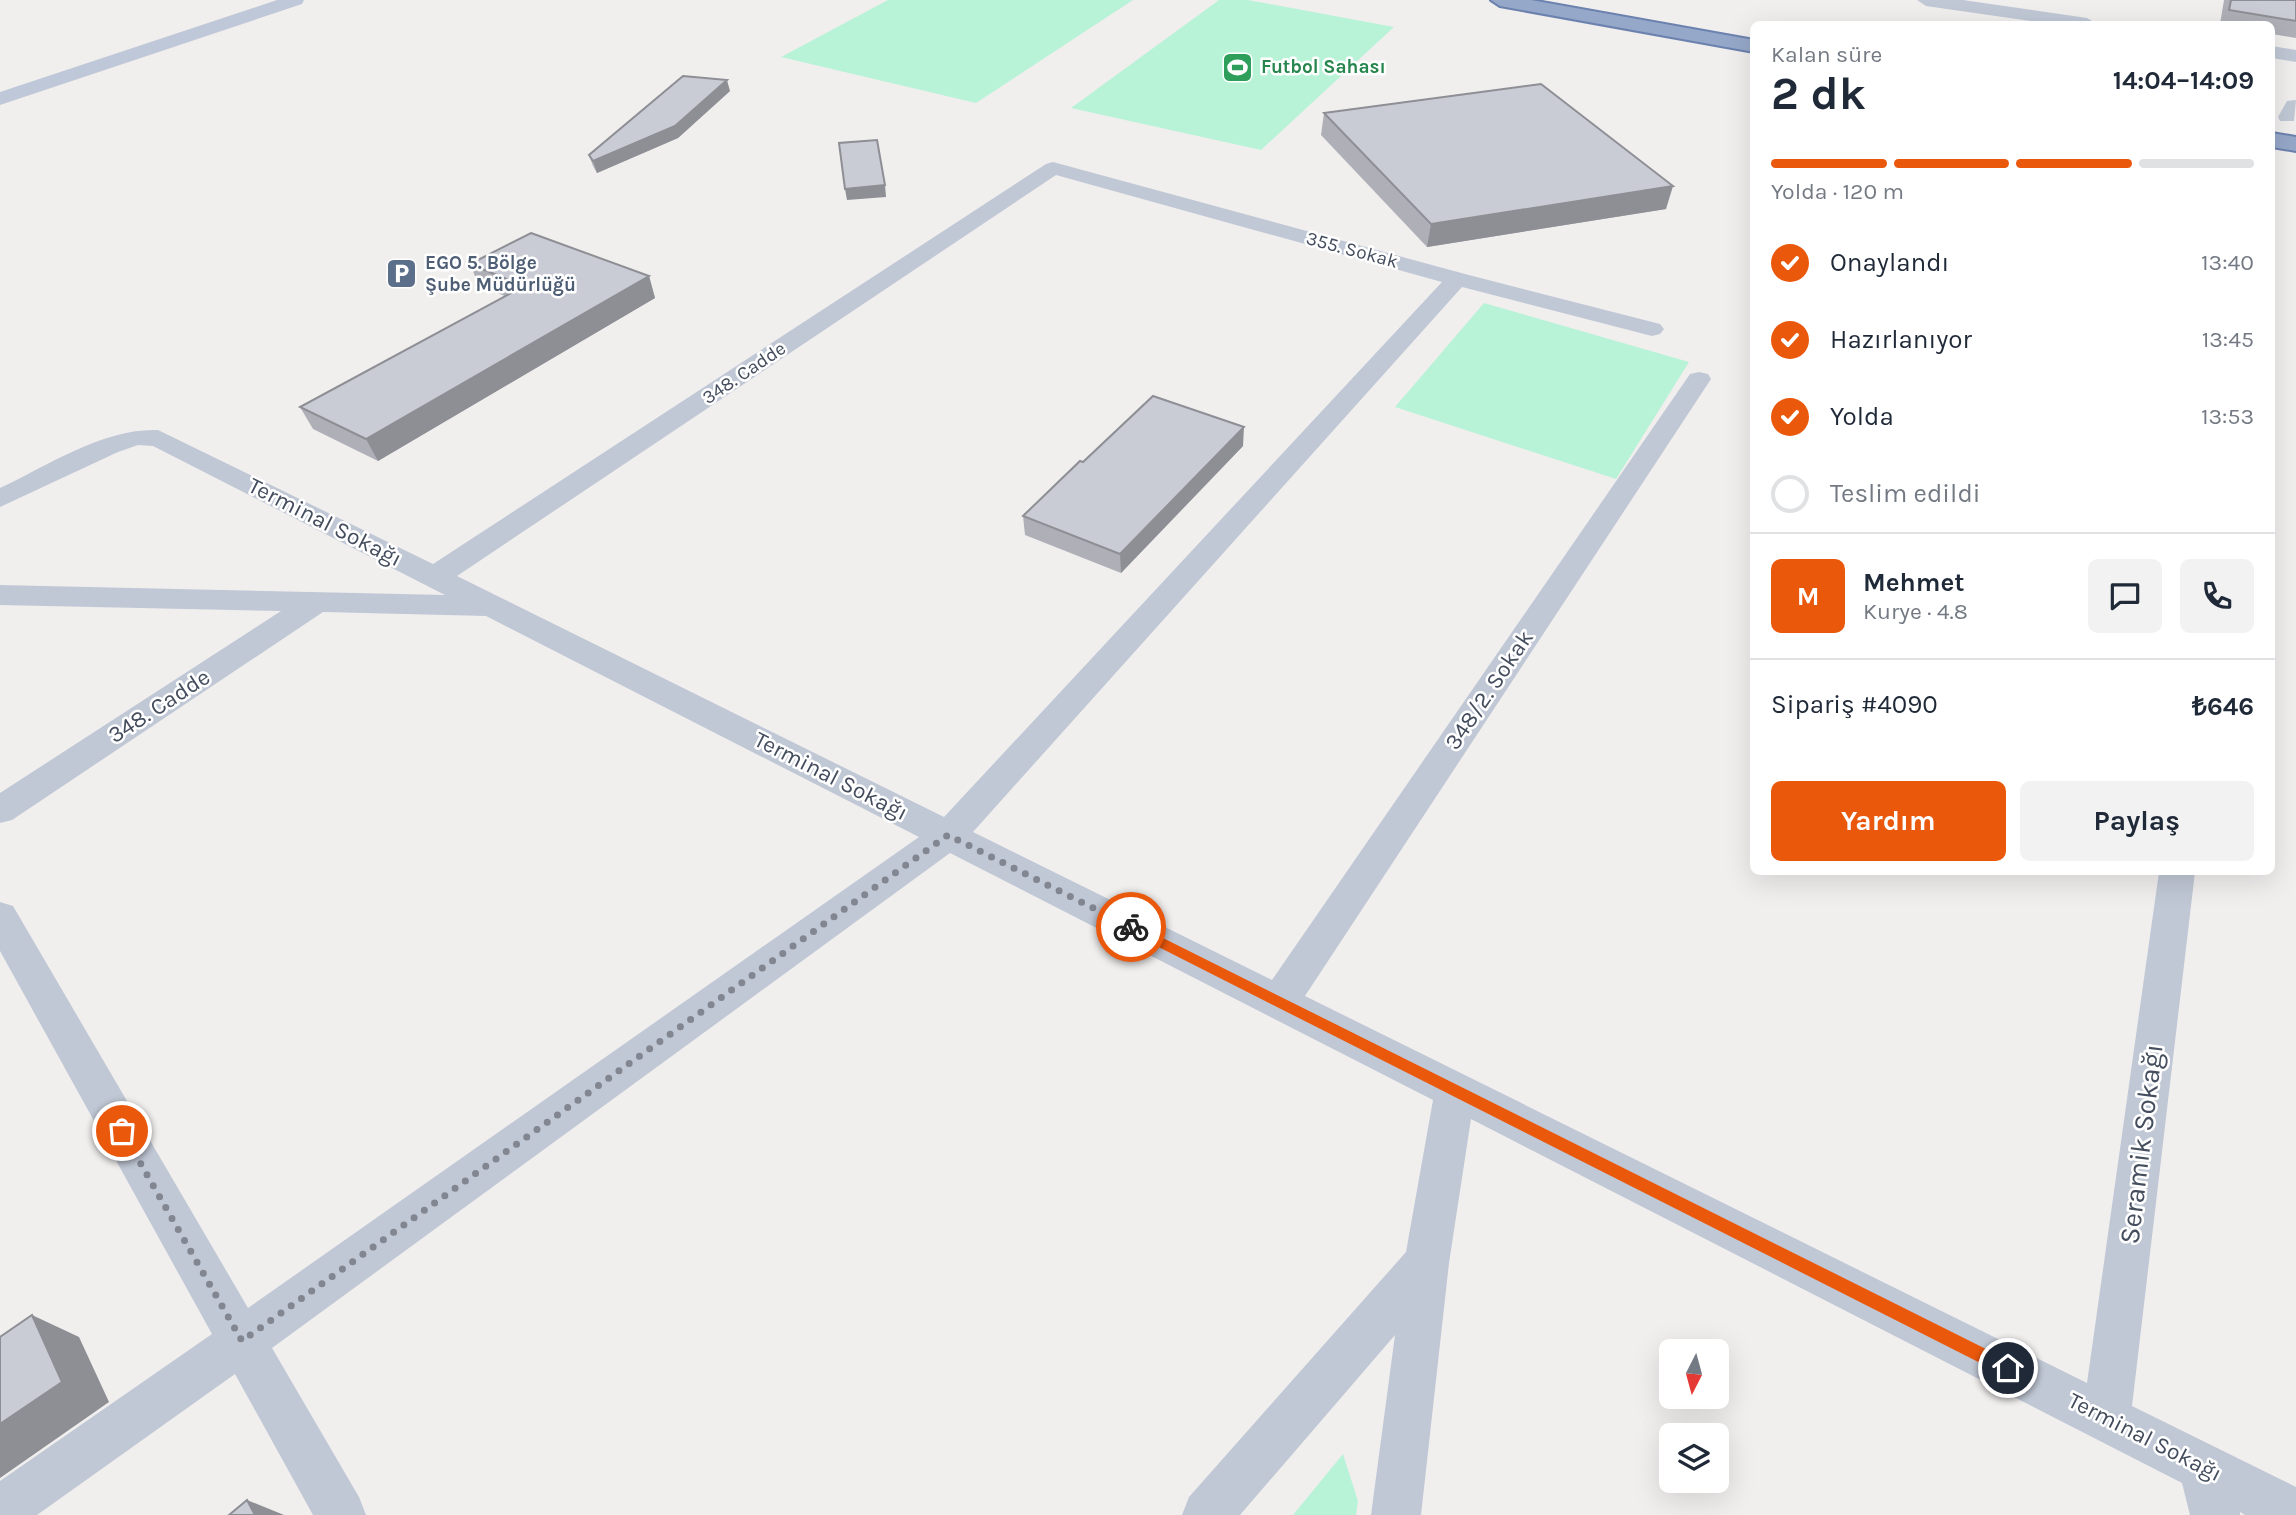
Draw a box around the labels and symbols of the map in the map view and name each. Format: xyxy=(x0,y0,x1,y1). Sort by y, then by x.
sports icon: Futbol Sahası xyxy=(1221,50,1255,84)
place label: Futbol Sahası xyxy=(1261,56,1386,78)
street label: 355. Sokak xyxy=(1304,227,1401,273)
place label: EGO 5. Bölge Şube Müdürlüğü xyxy=(425,252,576,296)
parking icon: EGO 5. Bölge Şube Müdürlüğü xyxy=(385,257,419,291)
street label: 348. Cadde xyxy=(698,337,790,409)
street label: Terminal Sokağı xyxy=(244,472,406,572)
street label: 348/2. Sokak xyxy=(1439,625,1539,755)
street label: 348. Cadde xyxy=(103,663,215,749)
street label: Terminal Sokağı xyxy=(750,726,912,826)
courier xyxy=(1096,892,1166,962)
street label: Seramik Sokağı xyxy=(2112,1042,2170,1246)
pin xyxy=(92,1101,152,1161)
pin xyxy=(1978,1338,2038,1398)
north arrow xyxy=(1659,1339,1729,1409)
street label: Terminal Sokağı xyxy=(2064,1387,2226,1487)

